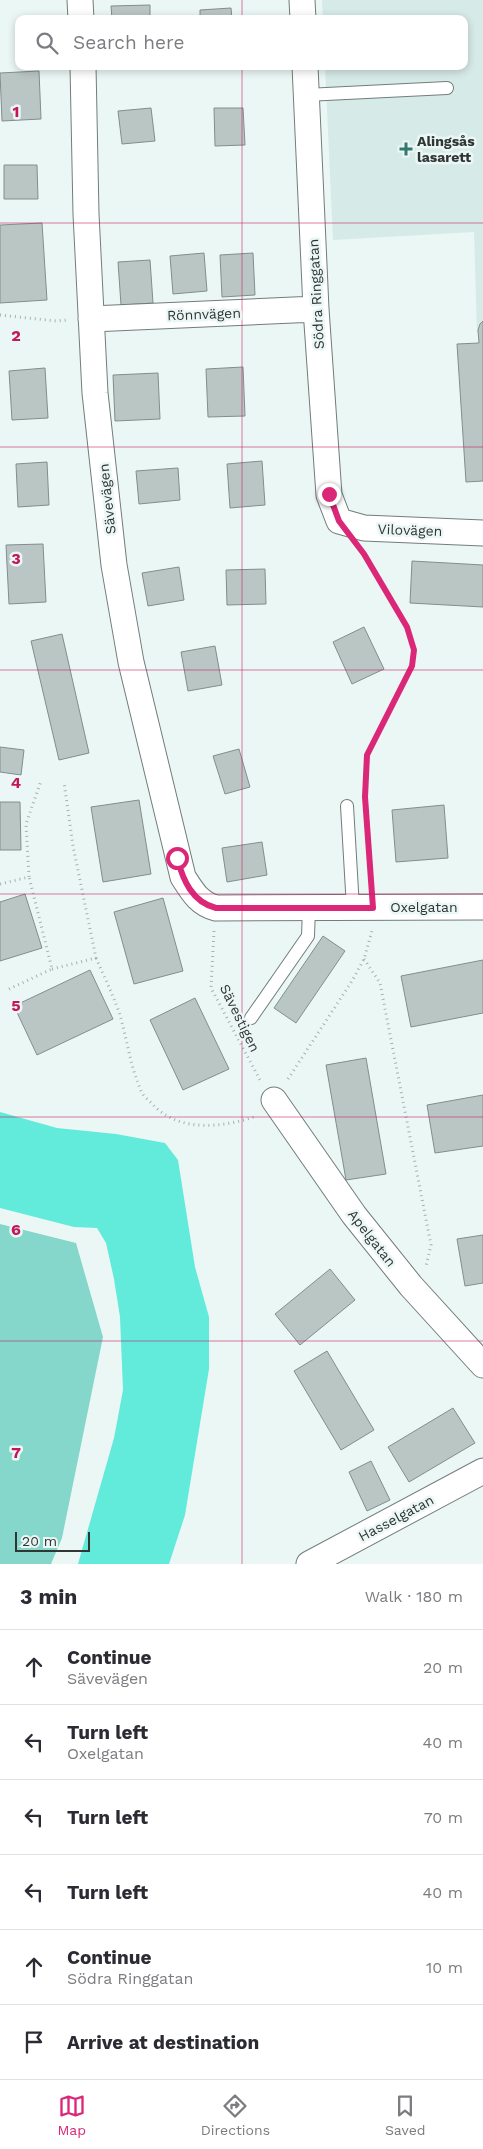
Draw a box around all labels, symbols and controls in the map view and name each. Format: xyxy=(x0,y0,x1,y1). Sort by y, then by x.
search box xyxy=(15,15,468,70)
icon: search xyxy=(33,29,61,57)
text: Search here xyxy=(73,31,184,54)
text: 1 xyxy=(13,102,19,121)
place label: Alingsås lasarett xyxy=(417,133,475,165)
marker: Alingsås lasarett xyxy=(399,142,413,156)
street label: Södra Ringgatan xyxy=(305,238,327,350)
street label: Rönnvägen xyxy=(167,305,241,323)
text: 2 xyxy=(11,326,21,345)
street label: Sävevägen xyxy=(95,463,119,535)
route end xyxy=(318,483,341,506)
street label: Vilovägen xyxy=(377,521,443,539)
text: 3 xyxy=(11,549,21,568)
text: 4 xyxy=(11,773,21,792)
route start xyxy=(166,847,189,870)
street label: Oxelgatan xyxy=(390,899,458,915)
street label: Sävestigen xyxy=(217,982,263,1054)
text: 5 xyxy=(11,996,21,1015)
street label: Apelgatan xyxy=(345,1206,399,1270)
text: 6 xyxy=(11,1220,21,1239)
text: 7 xyxy=(11,1443,21,1462)
street label: Hasselgatan xyxy=(356,1492,436,1544)
scale bar xyxy=(15,1529,90,1552)
text: 20 m xyxy=(22,1533,57,1549)
text: 3 min xyxy=(20,1584,77,1609)
text: Walk · 180 m xyxy=(365,1587,463,1606)
text: Continue xyxy=(67,1646,151,1669)
icon: ahead xyxy=(20,1653,48,1681)
text: 20 m xyxy=(423,1658,463,1677)
text: Sävevägen xyxy=(67,1669,148,1688)
text: Turn left xyxy=(67,1721,148,1744)
icon: left xyxy=(20,1728,48,1756)
text: 40 m xyxy=(423,1733,463,1752)
text: Oxelgatan xyxy=(67,1744,144,1763)
icon: left xyxy=(20,1803,48,1831)
text: Turn left xyxy=(67,1806,148,1829)
text: 70 m xyxy=(424,1808,463,1827)
icon: left xyxy=(20,1878,48,1906)
text: Turn left xyxy=(67,1881,148,1904)
text: 40 m xyxy=(423,1883,463,1902)
text: Continue xyxy=(67,1946,151,1969)
icon: ahead xyxy=(20,1953,48,1981)
text: 10 m xyxy=(426,1958,463,1977)
text: Södra Ringgatan xyxy=(67,1969,193,1988)
icon: arrive xyxy=(20,2028,48,2056)
text: Arrive at destination xyxy=(67,2031,259,2054)
tab: Map xyxy=(57,2092,86,2138)
tab: Directions xyxy=(201,2092,270,2138)
tab: Saved xyxy=(385,2092,426,2138)

